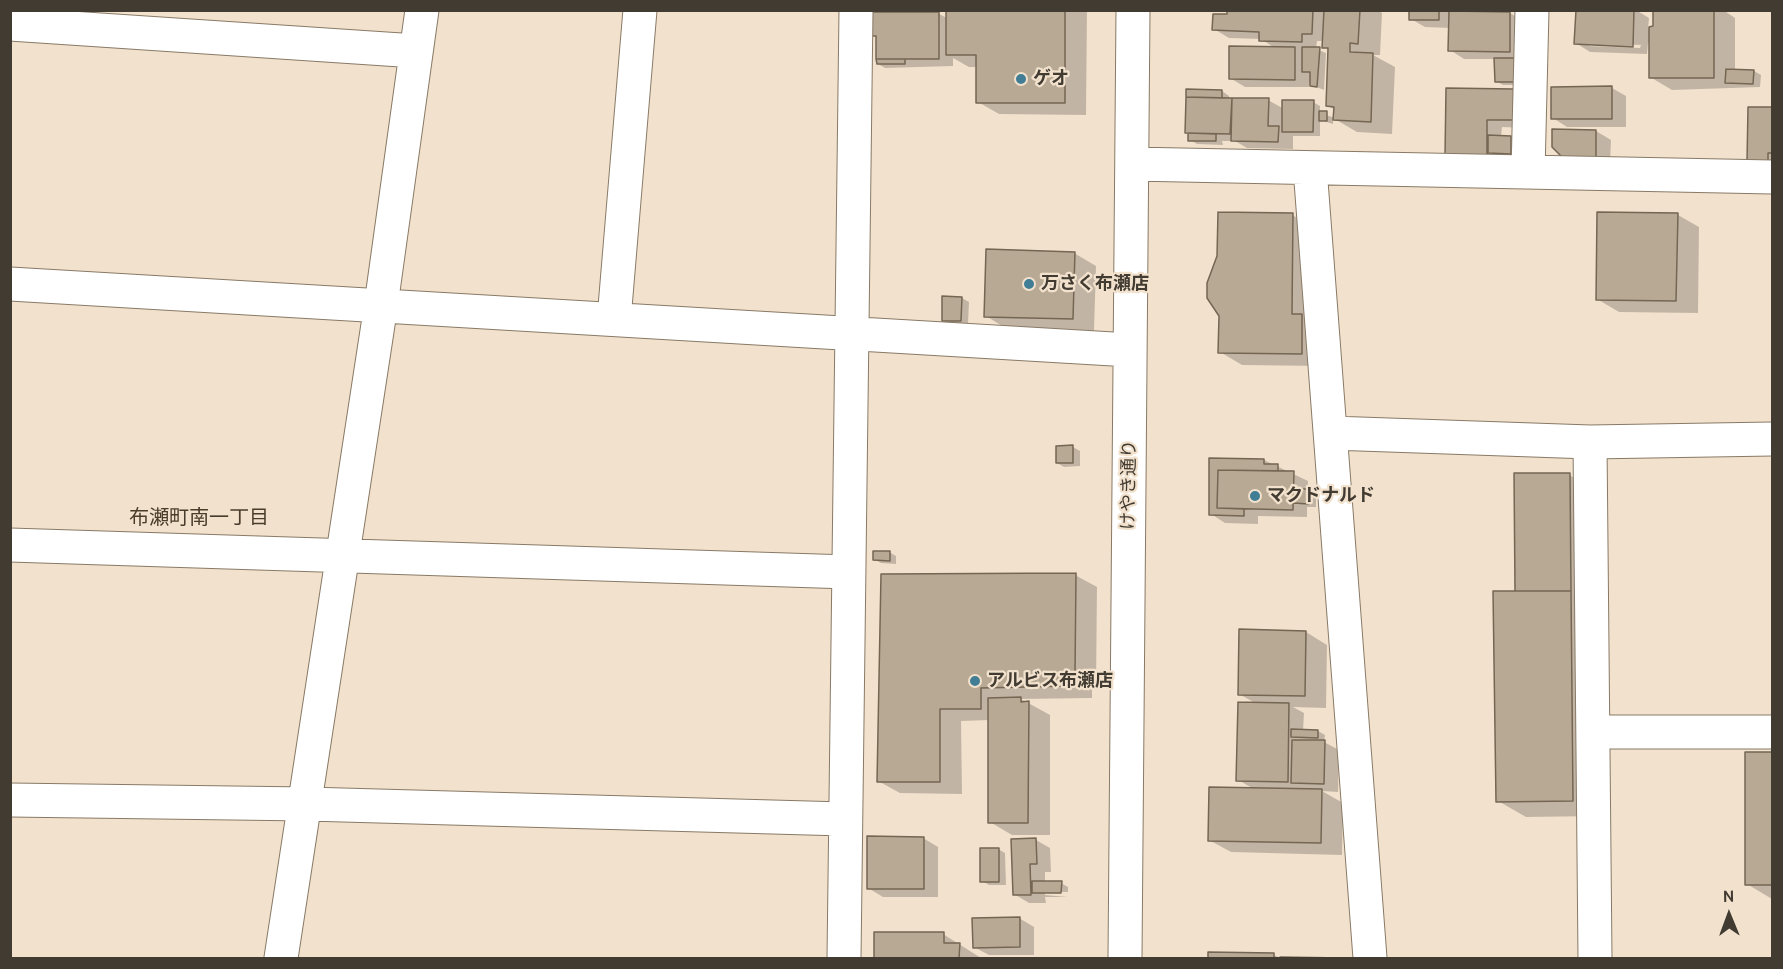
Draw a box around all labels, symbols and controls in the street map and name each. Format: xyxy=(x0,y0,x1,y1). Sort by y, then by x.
place label: ゲオ xyxy=(1033,68,1069,90)
marker: ゲオ xyxy=(1014,72,1028,86)
place label: 万さく布瀬店 xyxy=(1041,273,1149,295)
marker: 万さく布瀬店 xyxy=(1022,277,1036,291)
street label: けやき通り xyxy=(1117,440,1141,530)
place label: マクドナルド xyxy=(1267,485,1375,507)
marker: マクドナルド xyxy=(1248,489,1262,503)
district label: 布瀬町南一丁目 xyxy=(129,506,269,530)
place label: アルビス布瀬店 xyxy=(987,670,1113,692)
marker: アルビス布瀬店 xyxy=(968,674,982,688)
north arrow xyxy=(1699,885,1759,945)
text: N xyxy=(1723,887,1734,906)

